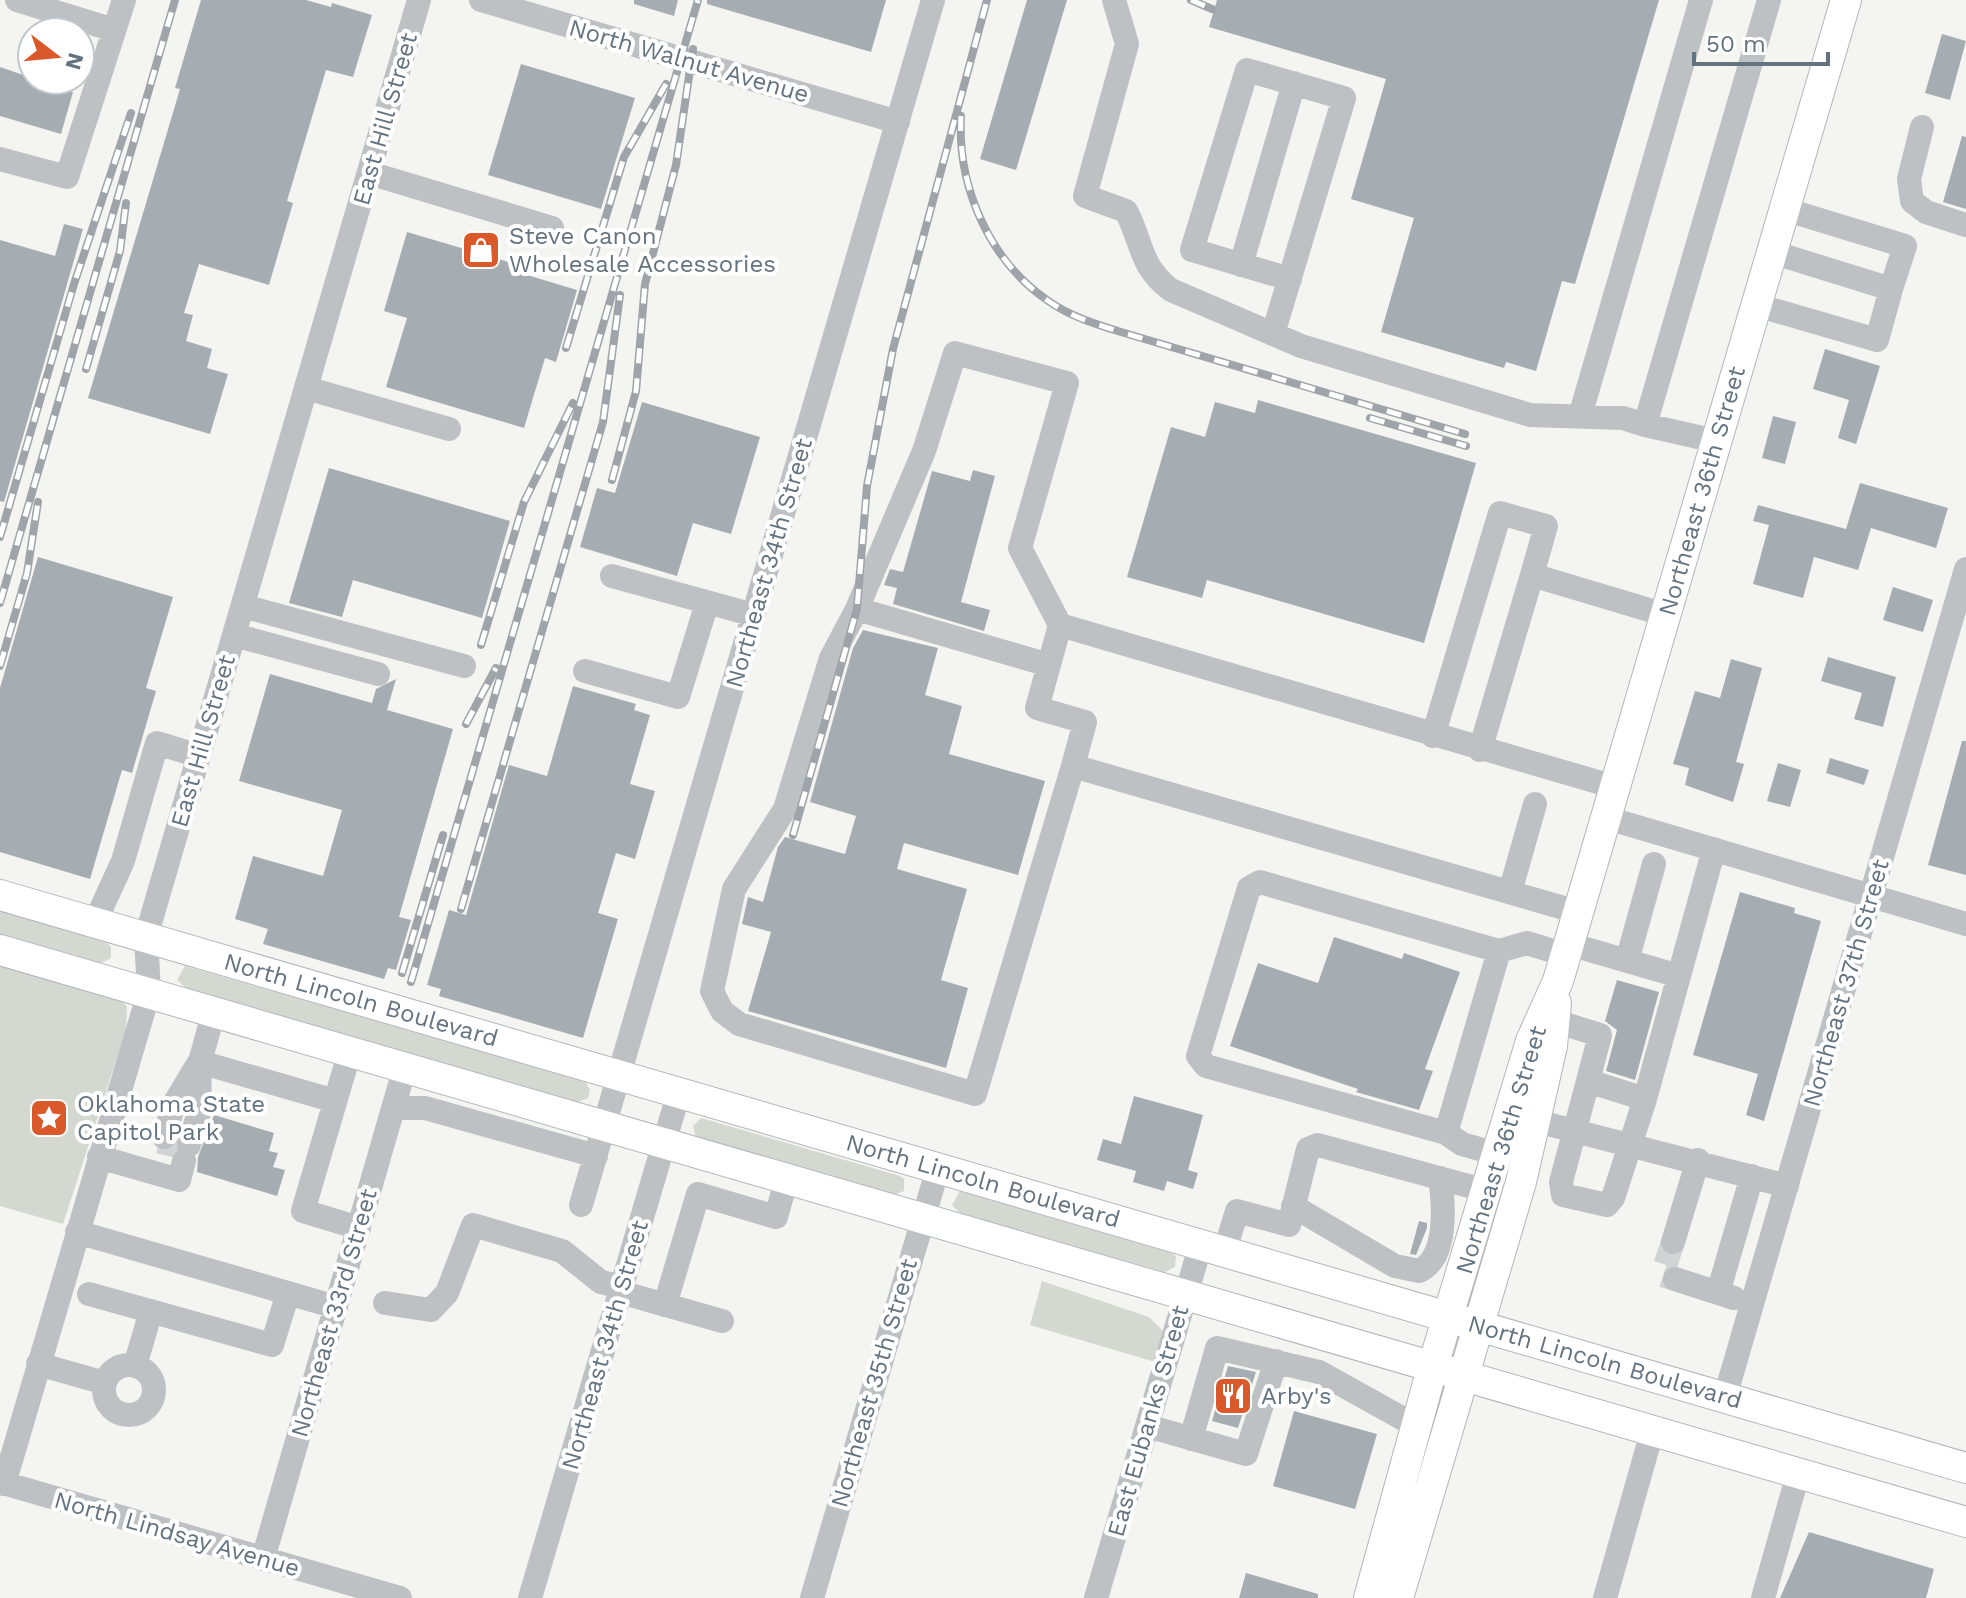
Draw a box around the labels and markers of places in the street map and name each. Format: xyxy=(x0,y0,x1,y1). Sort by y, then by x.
place label: Steve Canon Wholesale Accessories xyxy=(509,222,776,278)
shop icon: Steve Canon Wholesale Accessories xyxy=(460,229,502,271)
place label: Oklahoma State Capitol Park xyxy=(77,1090,265,1146)
place icon: Oklahoma State Capitol Park xyxy=(28,1097,70,1139)
restaurant icon: Arby's xyxy=(1212,1375,1254,1417)
place label: Arby's xyxy=(1261,1382,1332,1410)

